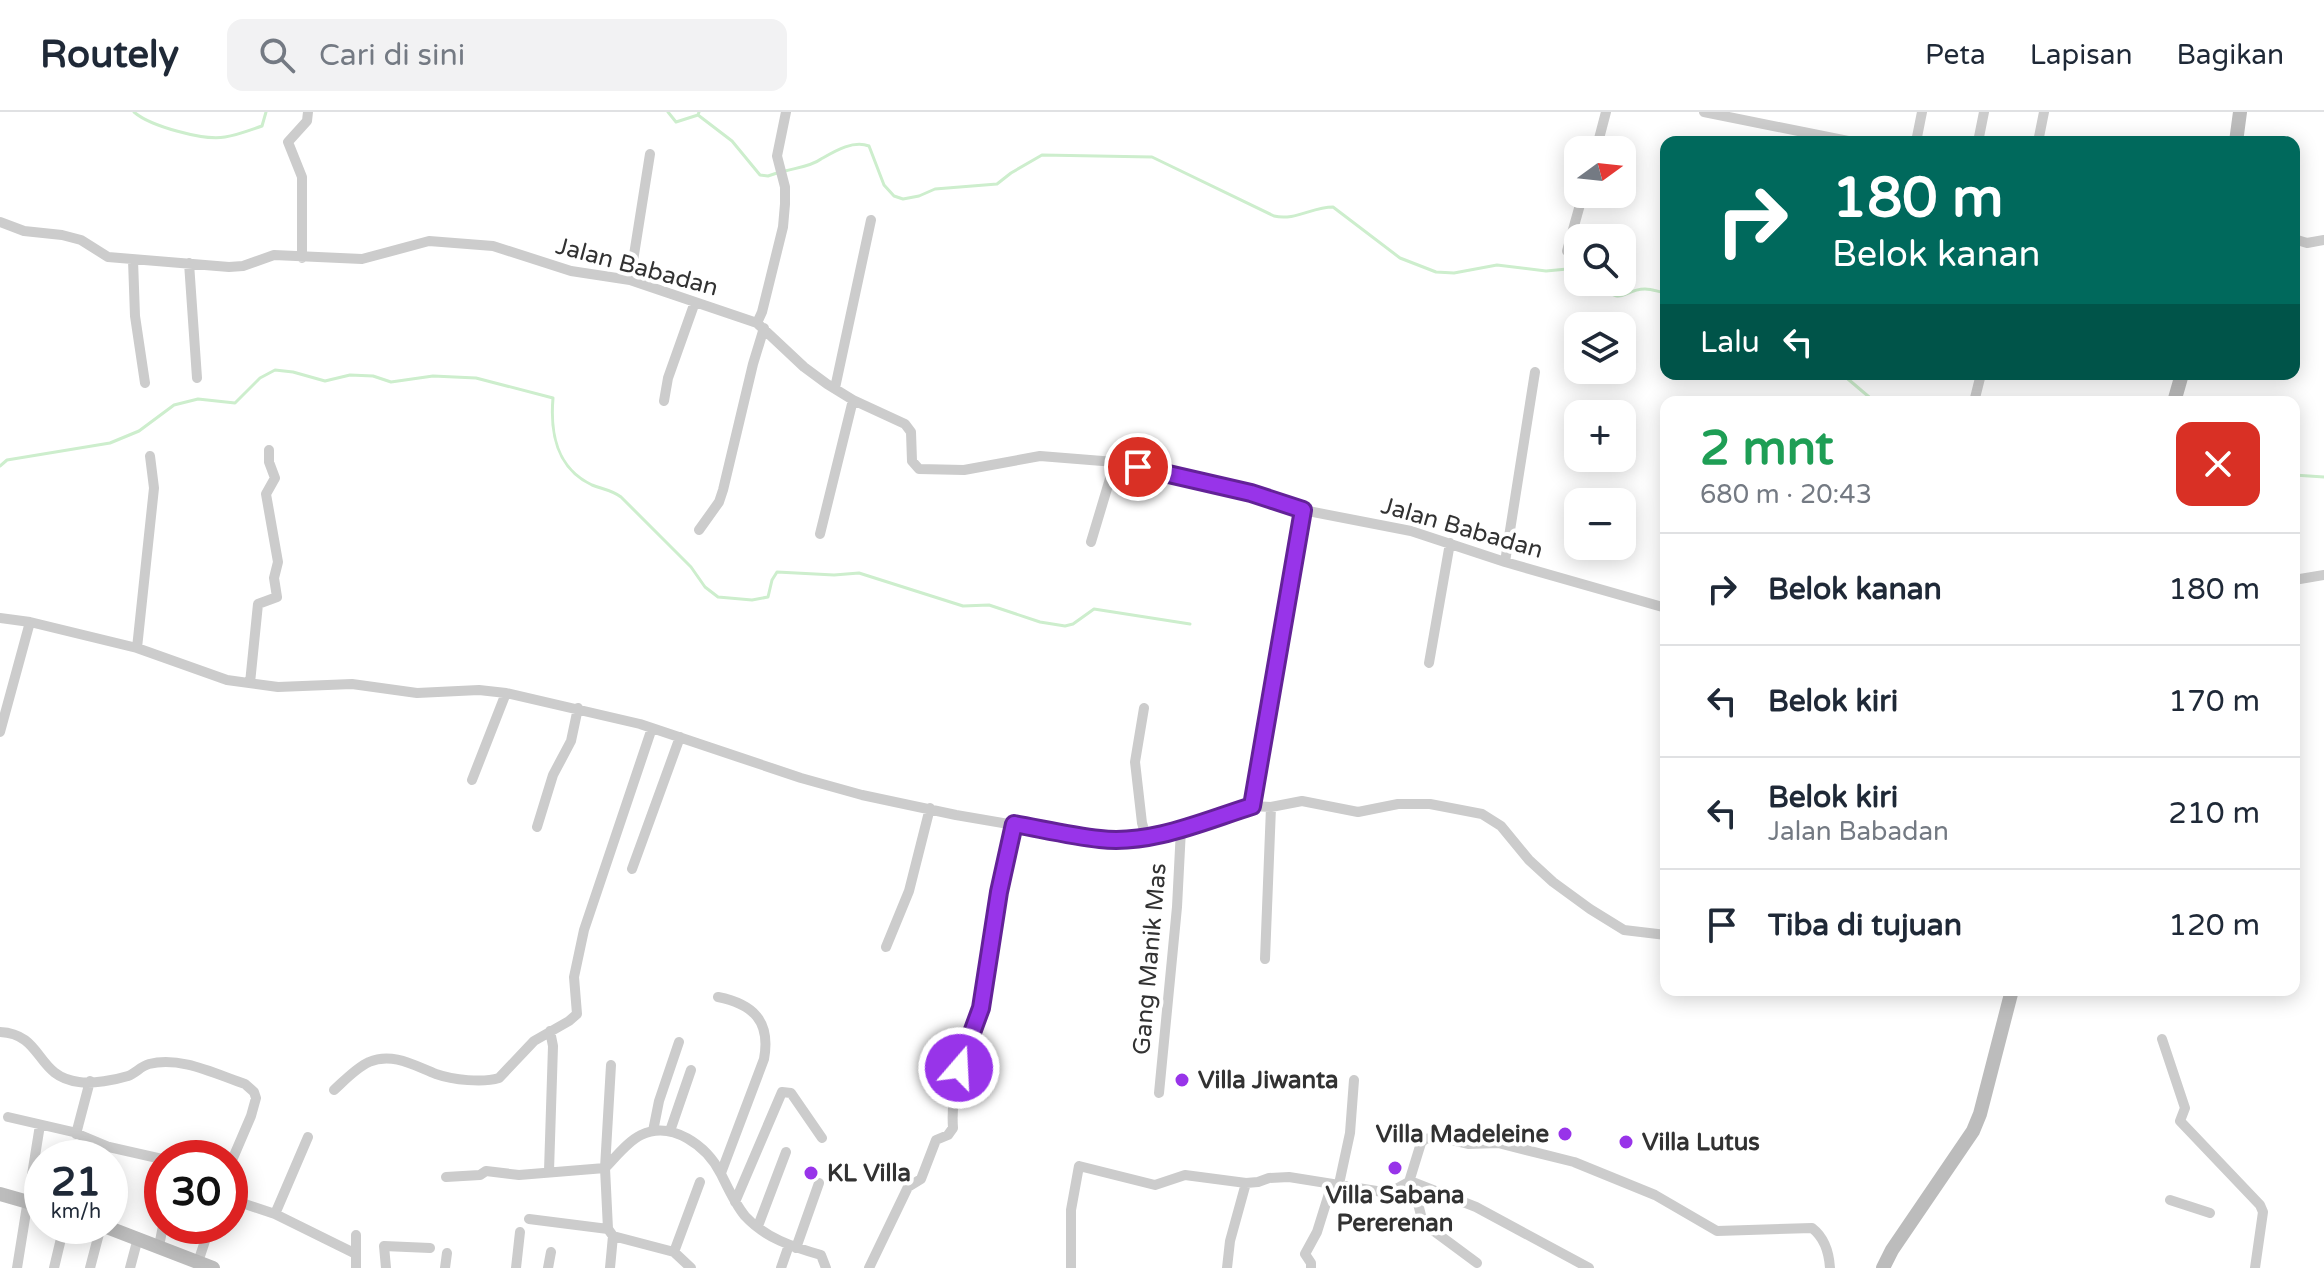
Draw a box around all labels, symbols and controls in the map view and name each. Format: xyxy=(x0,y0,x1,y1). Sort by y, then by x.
search box xyxy=(227,19,787,91)
text: Routely xyxy=(40,32,179,78)
icon: search xyxy=(255,33,299,77)
text: Cari di sini xyxy=(319,37,465,74)
text: Peta xyxy=(1925,38,1986,72)
text: Lapisan xyxy=(2030,38,2132,72)
text: Bagikan xyxy=(2176,38,2284,72)
north arrow xyxy=(1564,136,1636,208)
map controls xyxy=(1564,136,1636,560)
text: 180 m xyxy=(1832,165,2003,232)
icon: right xyxy=(1700,168,1804,272)
button: search xyxy=(1564,224,1636,296)
street label: Jalan Babadan xyxy=(553,231,721,303)
text: Belok kanan xyxy=(1832,233,2041,276)
button: layers xyxy=(1564,312,1636,384)
icon: left xyxy=(1776,320,1820,364)
text: Lalu xyxy=(1700,324,1760,361)
button: + xyxy=(1564,400,1636,472)
text: 2 mnt xyxy=(1700,420,1834,478)
button: close xyxy=(2176,422,2260,506)
pin xyxy=(1104,433,1172,501)
icon: arrive xyxy=(1116,445,1160,489)
text: 680 m · 20:43 xyxy=(1700,479,1872,510)
button: − xyxy=(1564,488,1636,560)
street label: Jalan Babadan xyxy=(1378,491,1546,565)
icon: right xyxy=(1700,567,1744,611)
text: Belok kanan xyxy=(1768,571,1942,608)
text: 180 m xyxy=(2168,571,2260,608)
icon: left xyxy=(1700,679,1744,723)
text: Belok kiri xyxy=(1768,683,1898,720)
text: 170 m xyxy=(2168,683,2260,720)
text: Belok kiri xyxy=(1768,779,1898,816)
icon: left xyxy=(1700,791,1744,835)
text: 210 m xyxy=(2168,795,2260,832)
text: Jalan Babadan xyxy=(1768,816,1949,847)
street label: Gang Manik Mas xyxy=(1127,862,1173,1056)
icon: arrive xyxy=(1700,903,1744,947)
text: Tiba di tujuan xyxy=(1768,907,1962,944)
text: 120 m xyxy=(2168,907,2260,944)
position arrow xyxy=(917,1026,1001,1110)
place label: Villa Jiwanta xyxy=(1198,1066,1339,1095)
marker: Villa Jiwanta xyxy=(1173,1071,1191,1089)
place label: Villa Madeleine xyxy=(1376,1120,1549,1149)
marker: Villa Madeleine xyxy=(1556,1125,1574,1143)
place label: Villa Lutus xyxy=(1642,1128,1760,1157)
marker: Villa Lutus xyxy=(1617,1133,1635,1151)
speed limit sign: 30 xyxy=(144,1140,248,1244)
text: 21 xyxy=(51,1158,101,1206)
place label: KL Villa xyxy=(827,1159,911,1188)
marker: Villa Sabana Pererenan xyxy=(1386,1159,1404,1177)
marker: KL Villa xyxy=(802,1164,820,1182)
place label: Villa Sabana Pererenan xyxy=(1325,1181,1465,1238)
text: km/h xyxy=(51,1200,101,1224)

